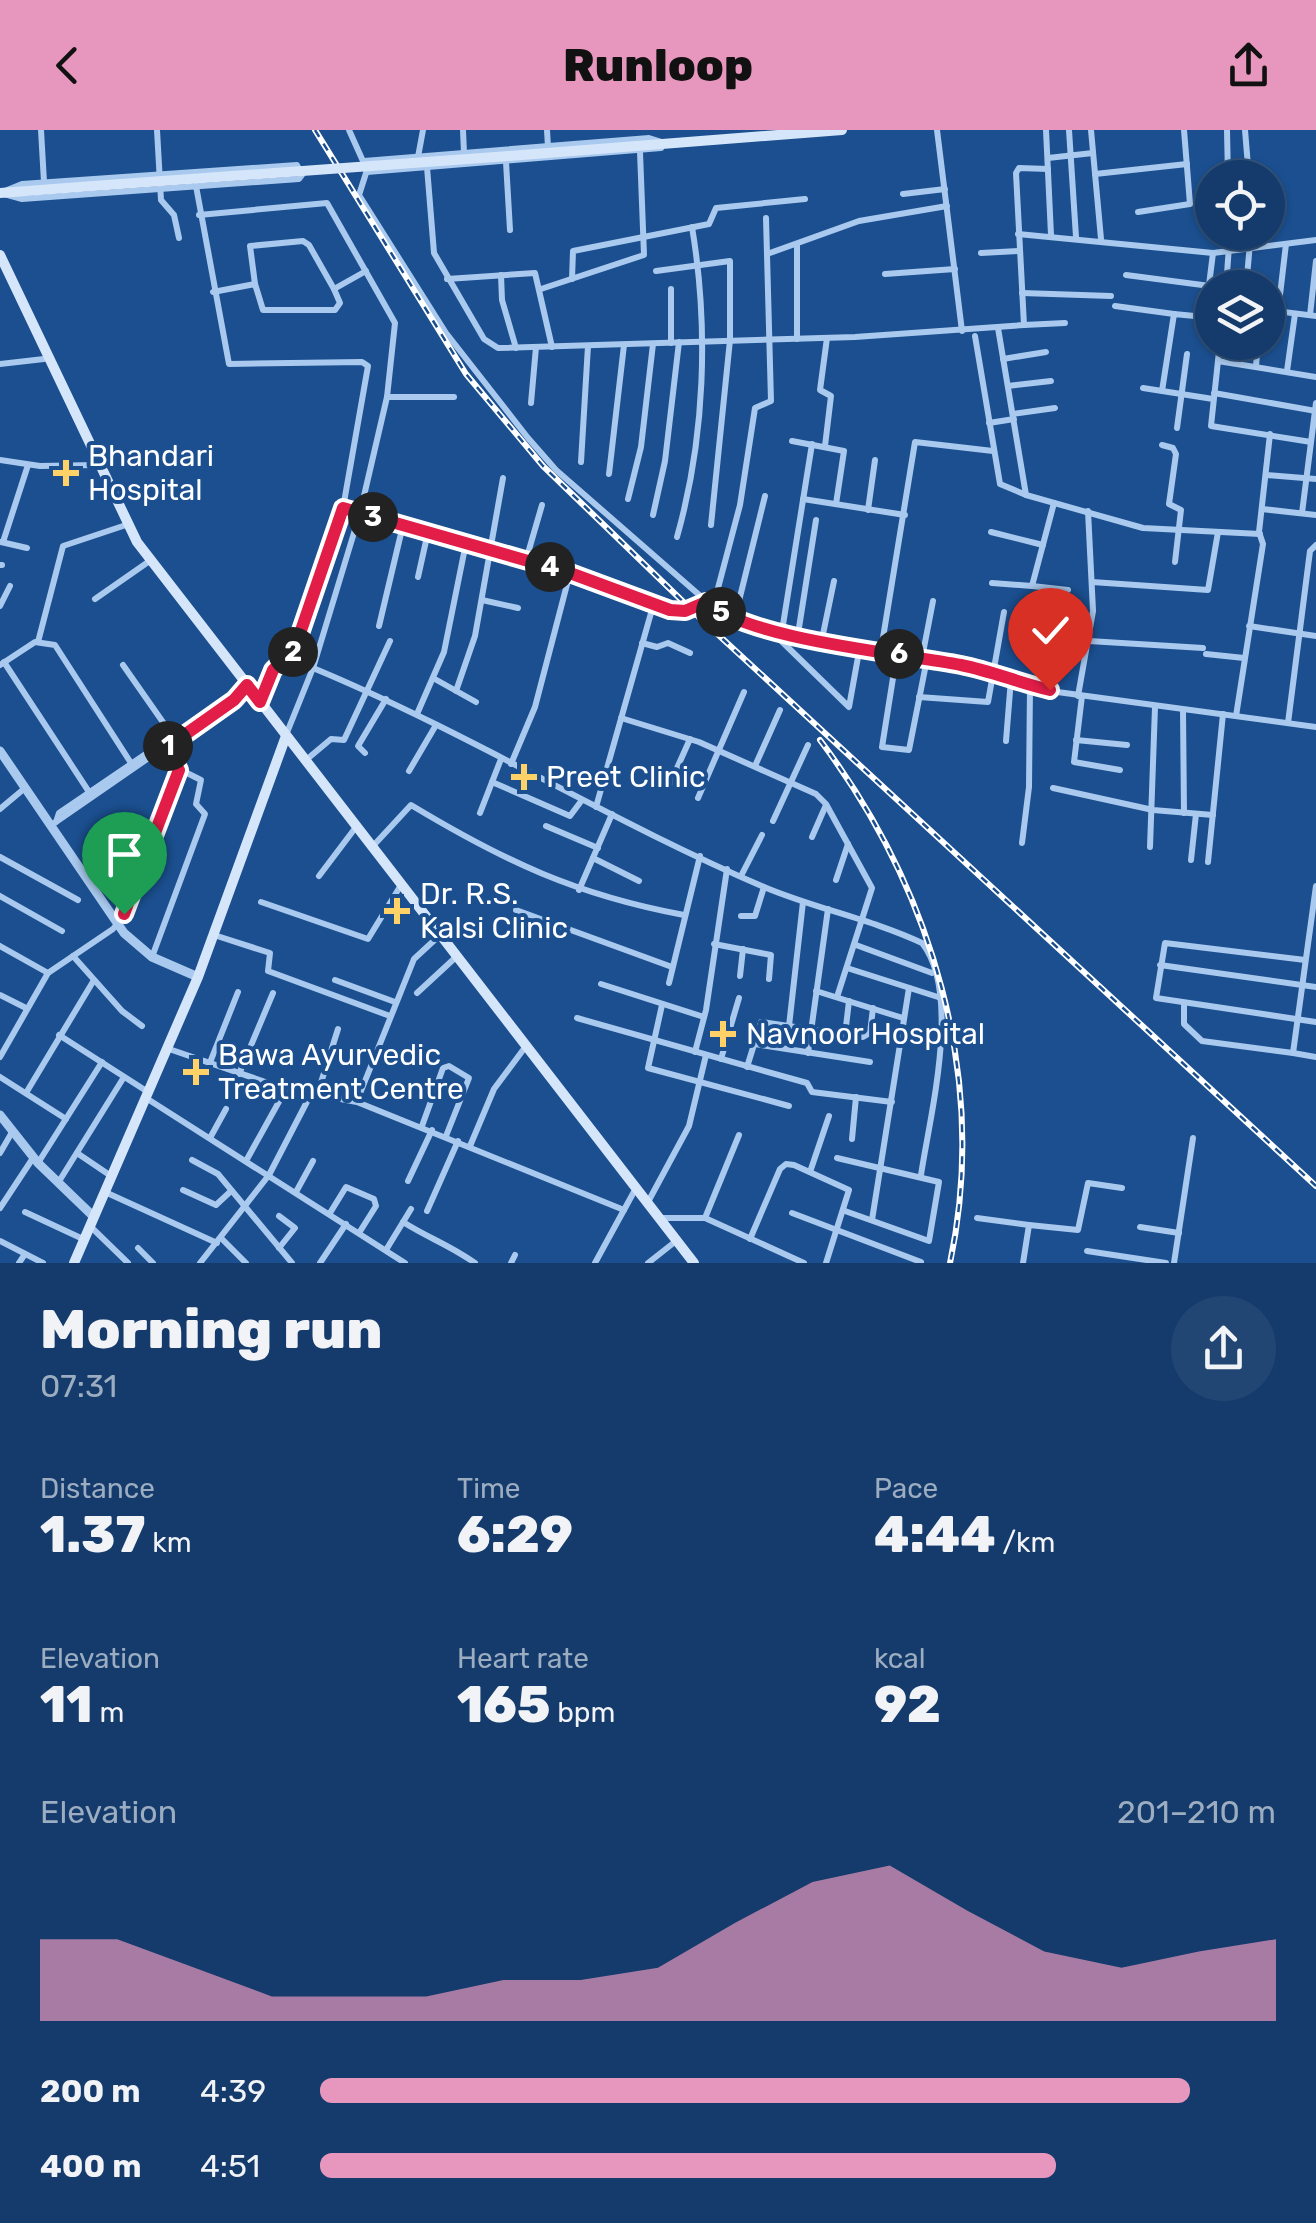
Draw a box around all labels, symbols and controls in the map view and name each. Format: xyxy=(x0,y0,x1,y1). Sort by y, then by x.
icon: back xyxy=(40,38,95,93)
icon: share xyxy=(1221,38,1276,93)
text: Runloop xyxy=(563,39,753,92)
map controls xyxy=(1195,160,1285,360)
button: locate xyxy=(1195,160,1285,250)
button: layers xyxy=(1195,270,1285,360)
place label: Bhandari Hospital xyxy=(88,438,214,508)
marker: Bhandari Hospital xyxy=(53,460,79,486)
pin: 3 xyxy=(348,492,398,542)
text: 3 xyxy=(364,500,382,533)
pin: 4 xyxy=(525,542,575,592)
text: 4 xyxy=(540,550,560,583)
pin: 5 xyxy=(696,587,746,637)
pin xyxy=(1008,588,1093,691)
text: 5 xyxy=(712,595,730,628)
icon: check xyxy=(1023,603,1078,658)
pin: 2 xyxy=(268,627,318,677)
pin: 6 xyxy=(874,629,924,679)
text: 2 xyxy=(284,635,302,668)
text: 6 xyxy=(890,637,908,670)
pin: 1 xyxy=(143,721,193,771)
text: 1 xyxy=(161,729,175,762)
place label: Preet Clinic xyxy=(546,759,705,795)
marker: Preet Clinic xyxy=(511,764,537,790)
pin xyxy=(82,812,167,915)
icon: arrive xyxy=(97,827,152,882)
place label: Dr. R.S. Kalsi Clinic xyxy=(420,876,568,946)
marker: Dr. R.S. Kalsi Clinic xyxy=(384,898,410,924)
place label: Navnoor Hospital xyxy=(746,1016,985,1052)
marker: Navnoor Hospital xyxy=(710,1021,736,1047)
place label: Bawa Ayurvedic Treatment Centre xyxy=(218,1037,464,1107)
marker: Bawa Ayurvedic Treatment Centre xyxy=(183,1059,209,1085)
button: share xyxy=(1171,1296,1276,1401)
text: Morning run xyxy=(40,1297,382,1362)
text: 07:31 xyxy=(40,1367,117,1405)
text: Distance xyxy=(40,1472,155,1505)
text: Time xyxy=(457,1472,520,1505)
text: Pace xyxy=(874,1472,938,1505)
text: 1.37 xyxy=(40,1505,145,1565)
text: 6:29 xyxy=(457,1505,573,1565)
text: 4:44 xyxy=(874,1505,996,1565)
text: km xyxy=(145,1526,192,1559)
text: /km xyxy=(996,1526,1055,1559)
text: Elevation xyxy=(40,1642,160,1675)
text: Heart rate xyxy=(457,1642,589,1675)
text: kcal xyxy=(874,1642,925,1675)
text: 11 xyxy=(40,1675,93,1735)
text: 165 xyxy=(457,1675,550,1735)
text: 92 xyxy=(874,1675,941,1735)
text: m xyxy=(93,1696,124,1729)
text: bpm xyxy=(550,1696,615,1729)
text: Elevation xyxy=(40,1793,177,1831)
text: 201–210 m xyxy=(1117,1793,1276,1831)
text: 200 m xyxy=(40,2072,140,2110)
text: 4:39 xyxy=(200,2072,266,2110)
text: 400 m xyxy=(40,2147,142,2185)
text: 4:51 xyxy=(200,2147,260,2185)

